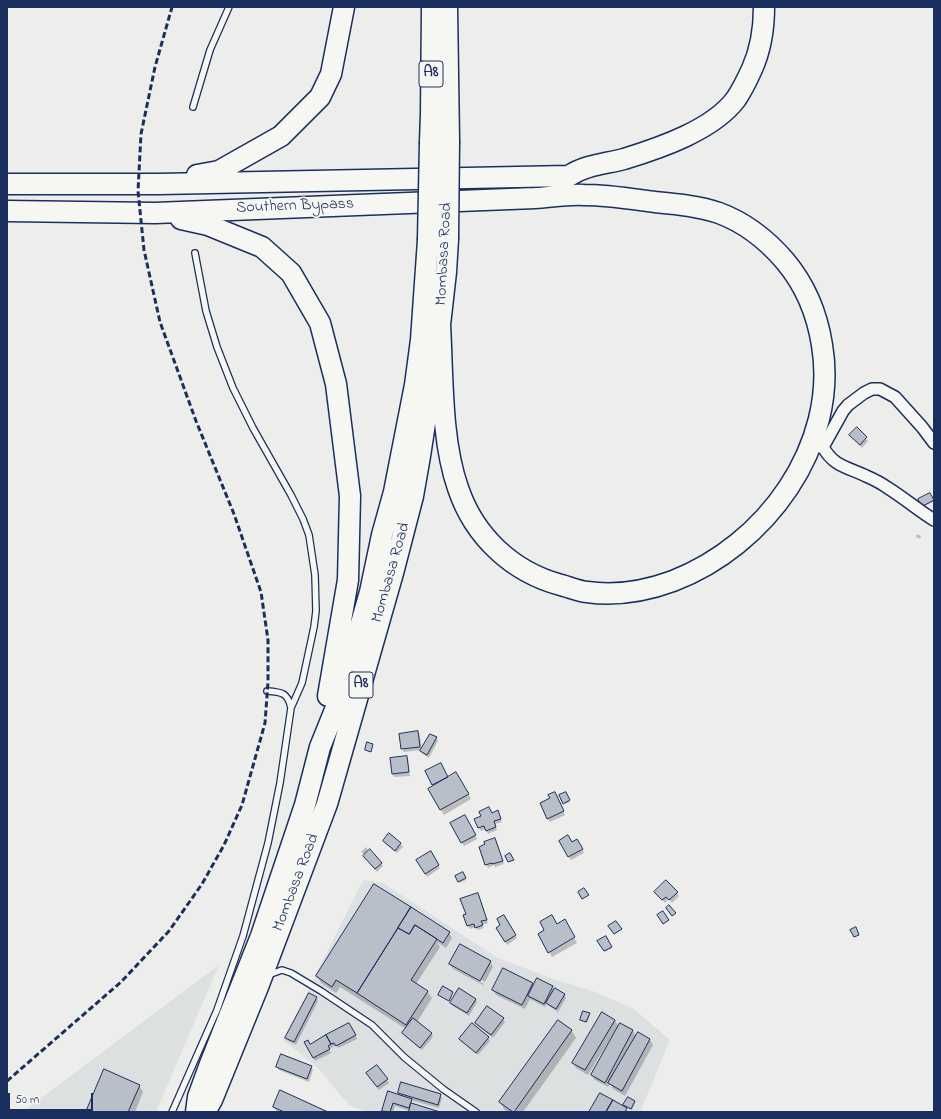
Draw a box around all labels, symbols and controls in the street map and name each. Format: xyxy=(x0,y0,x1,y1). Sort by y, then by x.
road number: A8 xyxy=(419,61,443,87)
street label: Southern Bypass xyxy=(236,195,354,219)
street label: Mombasa Road xyxy=(433,202,457,306)
street label: Mombasa Road xyxy=(369,521,415,625)
road number: A8 xyxy=(349,672,373,698)
street label: Mombasa Road xyxy=(270,831,324,935)
scale bar xyxy=(10,1085,95,1111)
text: 50 m xyxy=(15,1091,39,1109)

